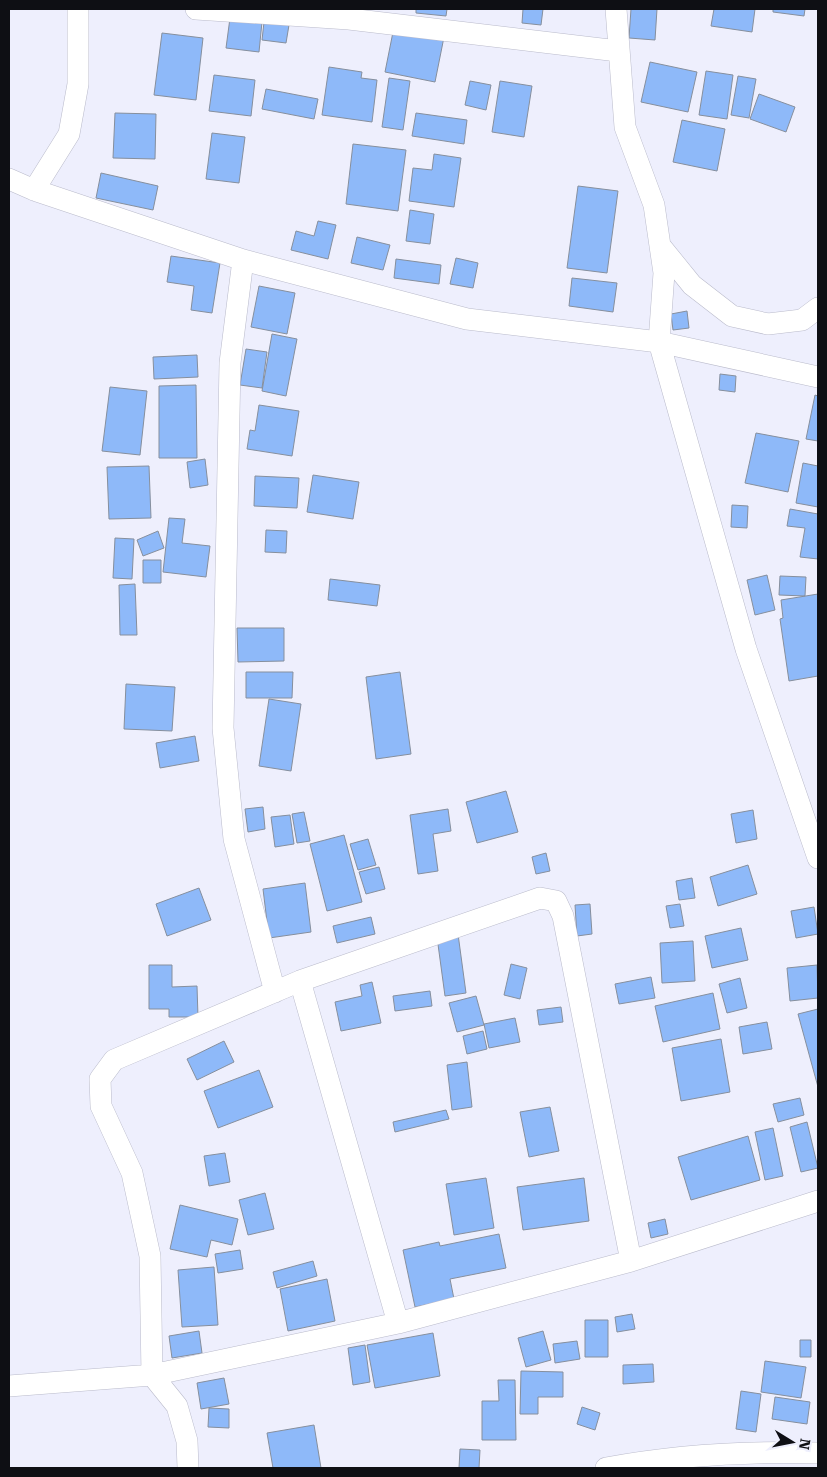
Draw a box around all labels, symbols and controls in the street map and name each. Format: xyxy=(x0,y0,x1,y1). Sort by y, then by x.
north arrow xyxy=(767,1417,817,1467)
text: N xyxy=(796,1438,814,1451)

